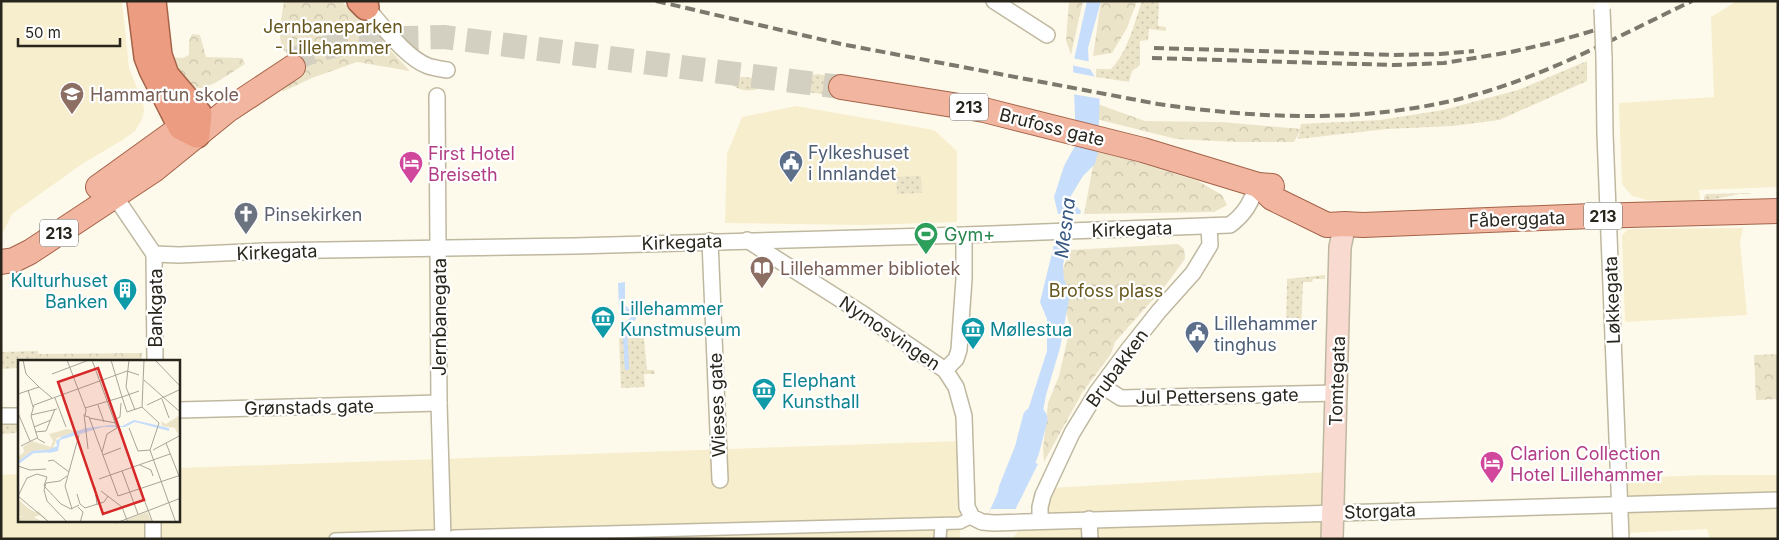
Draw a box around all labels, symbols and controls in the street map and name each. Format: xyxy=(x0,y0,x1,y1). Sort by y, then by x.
scale bar xyxy=(18,15,120,47)
park label: Jernbaneparken - Lillehammer xyxy=(263,16,403,58)
text: 50 m xyxy=(25,23,61,42)
school or university icon: Hammartun skole xyxy=(59,81,85,115)
place label: Hammartun skole xyxy=(90,84,239,105)
road number: 213 xyxy=(950,94,988,120)
street label: Brufoss gate xyxy=(997,104,1107,150)
place label: Fylkeshuset i Innlandet xyxy=(808,142,909,184)
place label: First Hotel Breiseth xyxy=(428,143,515,185)
public building icon: Fylkeshuset i Innlandet xyxy=(778,149,804,183)
hotel icon: First Hotel Breiseth xyxy=(398,150,424,184)
water label: Mesna xyxy=(1050,196,1080,260)
church icon: Pinsekirken xyxy=(233,201,259,235)
road number: 213 xyxy=(1584,202,1622,230)
place label: Pinsekirken xyxy=(264,204,362,225)
street label: Fåberggata xyxy=(1468,207,1566,231)
street label: Kirkegata xyxy=(1091,217,1173,241)
road number: 213 xyxy=(40,220,78,247)
sports icon: Gym+ xyxy=(913,221,939,255)
place label: Gym+ xyxy=(944,224,995,245)
street label: Kirkegata xyxy=(641,230,723,254)
street label: Kirkegata xyxy=(236,240,318,264)
library icon: Lillehammer bibliotek xyxy=(749,255,775,289)
street label: Løkkegata xyxy=(1600,256,1624,344)
street label: Jernbanegata xyxy=(429,258,450,376)
place label: Lillehammer bibliotek xyxy=(780,258,960,279)
street label: Bankgata xyxy=(145,268,166,348)
place label: Kulturhuset Banken xyxy=(10,270,108,312)
building icon: Kulturhuset Banken xyxy=(112,277,138,311)
park label: Brofoss plass xyxy=(1049,280,1163,301)
street label: Nymosvingen xyxy=(836,292,944,374)
place label: Lillehammer Kunstmuseum xyxy=(620,298,741,340)
museum icon: Lillehammer Kunstmuseum xyxy=(590,305,616,339)
place label: Lillehammer tinghus xyxy=(1214,313,1318,355)
museum icon: Møllestua xyxy=(960,316,986,350)
place label: Møllestua xyxy=(990,319,1072,340)
public building icon: Lillehammer tinghus xyxy=(1184,320,1210,354)
street label: Brubakken xyxy=(1082,325,1152,411)
street label: Tomtegata xyxy=(1325,336,1349,426)
street label: Wieses gate xyxy=(705,352,729,458)
inset map xyxy=(18,360,180,522)
place label: Elephant Kunsthall xyxy=(782,370,860,412)
museum icon: Elephant Kunsthall xyxy=(751,377,777,411)
street label: Jul Pettersens gate xyxy=(1135,384,1299,408)
street label: Grønstads gate xyxy=(244,395,374,419)
place label: Clarion Collection Hotel Lillehammer xyxy=(1510,443,1663,485)
hotel icon: Clarion Collection Hotel Lillehammer xyxy=(1479,450,1505,484)
street label: Storgata xyxy=(1344,499,1416,523)

